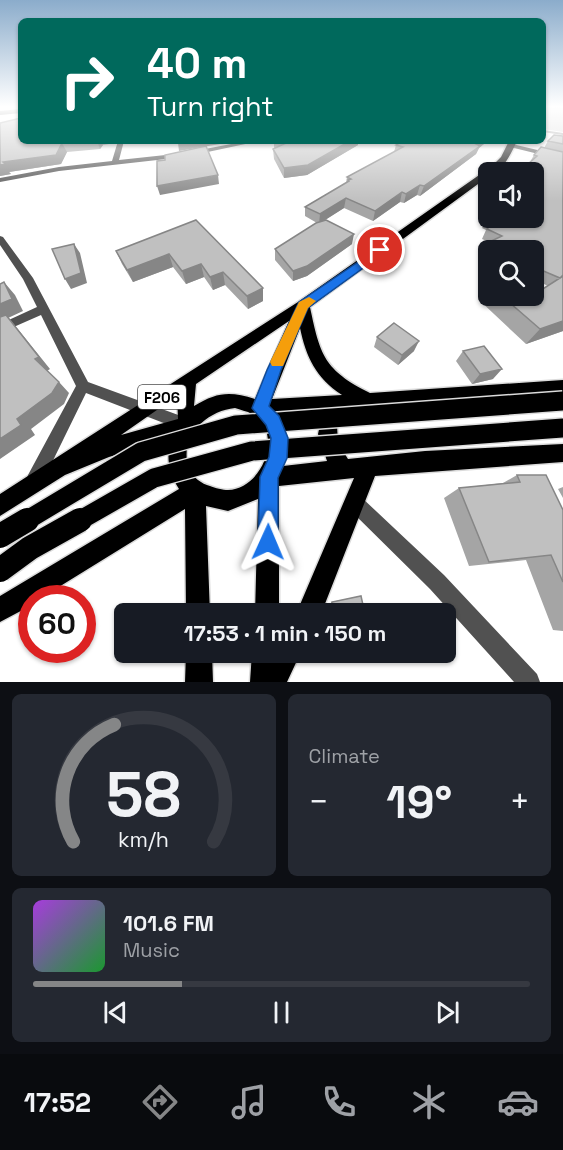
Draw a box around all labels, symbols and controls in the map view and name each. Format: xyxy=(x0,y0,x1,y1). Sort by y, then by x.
text: 40 m xyxy=(147,37,247,90)
icon: right xyxy=(48,42,126,120)
text: Turn right xyxy=(147,89,274,124)
map controls xyxy=(478,162,544,306)
button: sound xyxy=(478,162,544,228)
pin xyxy=(354,224,405,275)
icon: arrive xyxy=(363,233,396,266)
button: search xyxy=(478,240,544,306)
road number: F206 xyxy=(138,385,186,409)
position arrow xyxy=(236,510,300,574)
speed limit sign: 60 xyxy=(18,585,96,663)
text: 17:53 · 1 min · 150 m xyxy=(184,619,386,647)
text: Climate xyxy=(309,743,380,769)
text: 58 xyxy=(106,755,181,834)
text: 19° xyxy=(386,774,452,831)
text: − xyxy=(309,781,329,823)
text: + xyxy=(510,781,530,823)
text: km/h xyxy=(118,826,169,853)
text: 101.6 FM xyxy=(123,909,214,937)
text: Music xyxy=(123,937,180,963)
icon: previous xyxy=(99,996,132,1029)
icon: pause xyxy=(265,996,298,1029)
icon: next xyxy=(431,996,464,1029)
icon: directions xyxy=(139,1081,181,1123)
icon: music xyxy=(228,1081,270,1123)
icon: phone xyxy=(318,1081,360,1123)
icon: climate xyxy=(408,1081,450,1123)
icon: car xyxy=(497,1081,539,1123)
text: 17:52 xyxy=(24,1085,91,1120)

